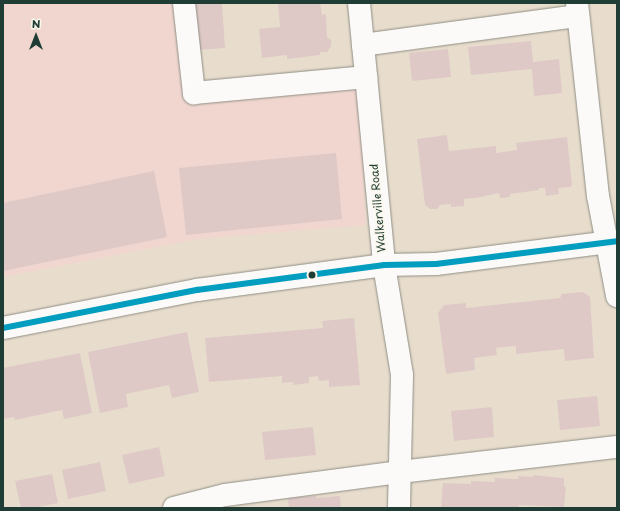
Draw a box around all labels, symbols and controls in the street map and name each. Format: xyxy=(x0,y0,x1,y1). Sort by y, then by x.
text: N xyxy=(32,15,40,32)
north arrow xyxy=(16,16,56,56)
street label: Walkerville Road xyxy=(368,163,388,253)
unlabelled marker xyxy=(307,270,317,280)

